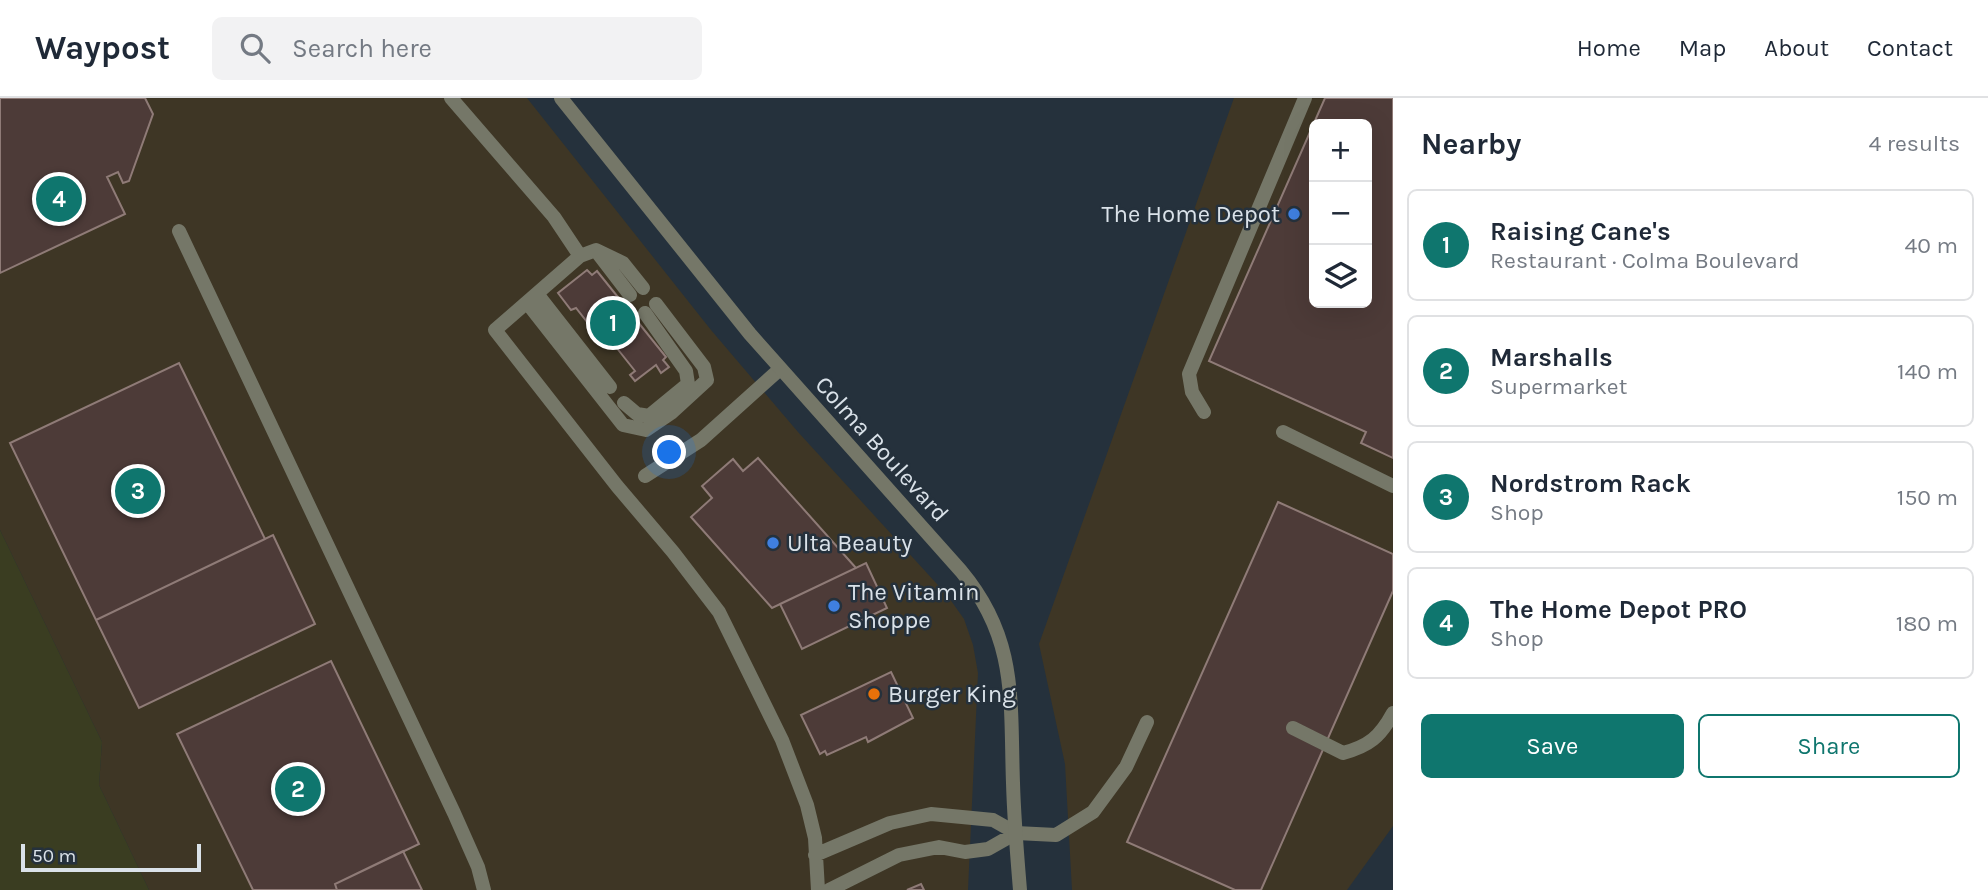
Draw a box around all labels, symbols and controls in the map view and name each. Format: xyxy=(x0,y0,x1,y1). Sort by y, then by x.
search box xyxy=(212,17,702,80)
text: Waypost xyxy=(35,29,170,67)
icon: search xyxy=(236,29,274,67)
text: Search here xyxy=(292,33,432,64)
text: Home xyxy=(1577,34,1641,62)
text: Map xyxy=(1679,34,1726,62)
text: About xyxy=(1764,34,1829,62)
text: Contact xyxy=(1867,34,1953,62)
map controls xyxy=(1309,119,1372,308)
button: + xyxy=(1309,119,1372,182)
text: Nearby xyxy=(1421,126,1521,162)
text: 4 results xyxy=(1868,130,1960,157)
pin: 4 xyxy=(36,173,82,225)
button: − xyxy=(1309,182,1372,245)
place label: The Home Depot xyxy=(1102,200,1280,228)
marker: The Home Depot xyxy=(1286,206,1302,222)
text: Raising Cane's xyxy=(1490,216,1671,247)
text: 1 xyxy=(1442,232,1450,259)
text: 40 m xyxy=(1905,232,1958,259)
button: layers xyxy=(1309,245,1372,308)
text: Restaurant · Colma Boulevard xyxy=(1490,247,1800,274)
pin: 1 xyxy=(590,297,636,349)
text: Marshalls xyxy=(1490,342,1613,373)
text: 2 xyxy=(1439,358,1453,385)
text: 140 m xyxy=(1897,358,1958,385)
street label: Colma Boulevard xyxy=(809,371,955,527)
text: Supermarket xyxy=(1490,373,1627,400)
your location xyxy=(652,435,686,469)
pin: 3 xyxy=(115,465,161,517)
text: Nordstrom Rack xyxy=(1490,468,1691,499)
text: 3 xyxy=(1439,484,1453,511)
text: 150 m xyxy=(1897,484,1958,511)
text: Shop xyxy=(1490,499,1544,526)
place label: Ulta Beauty xyxy=(787,529,913,557)
marker: Ulta Beauty xyxy=(765,535,781,551)
place label: The Vitamin Shoppe xyxy=(848,578,980,634)
text: The Home Depot PRO xyxy=(1490,594,1747,625)
marker: The Vitamin Shoppe xyxy=(826,598,842,614)
text: 4 xyxy=(1439,610,1453,637)
text: 180 m xyxy=(1896,610,1958,637)
text: Shop xyxy=(1490,625,1544,652)
place label: Burger King xyxy=(888,680,1016,708)
marker: Burger King xyxy=(866,686,882,702)
button: Save xyxy=(1421,714,1684,778)
button: Share xyxy=(1698,714,1960,778)
pin: 2 xyxy=(275,763,321,815)
scale bar xyxy=(21,841,201,873)
text: 50 m xyxy=(32,845,76,867)

